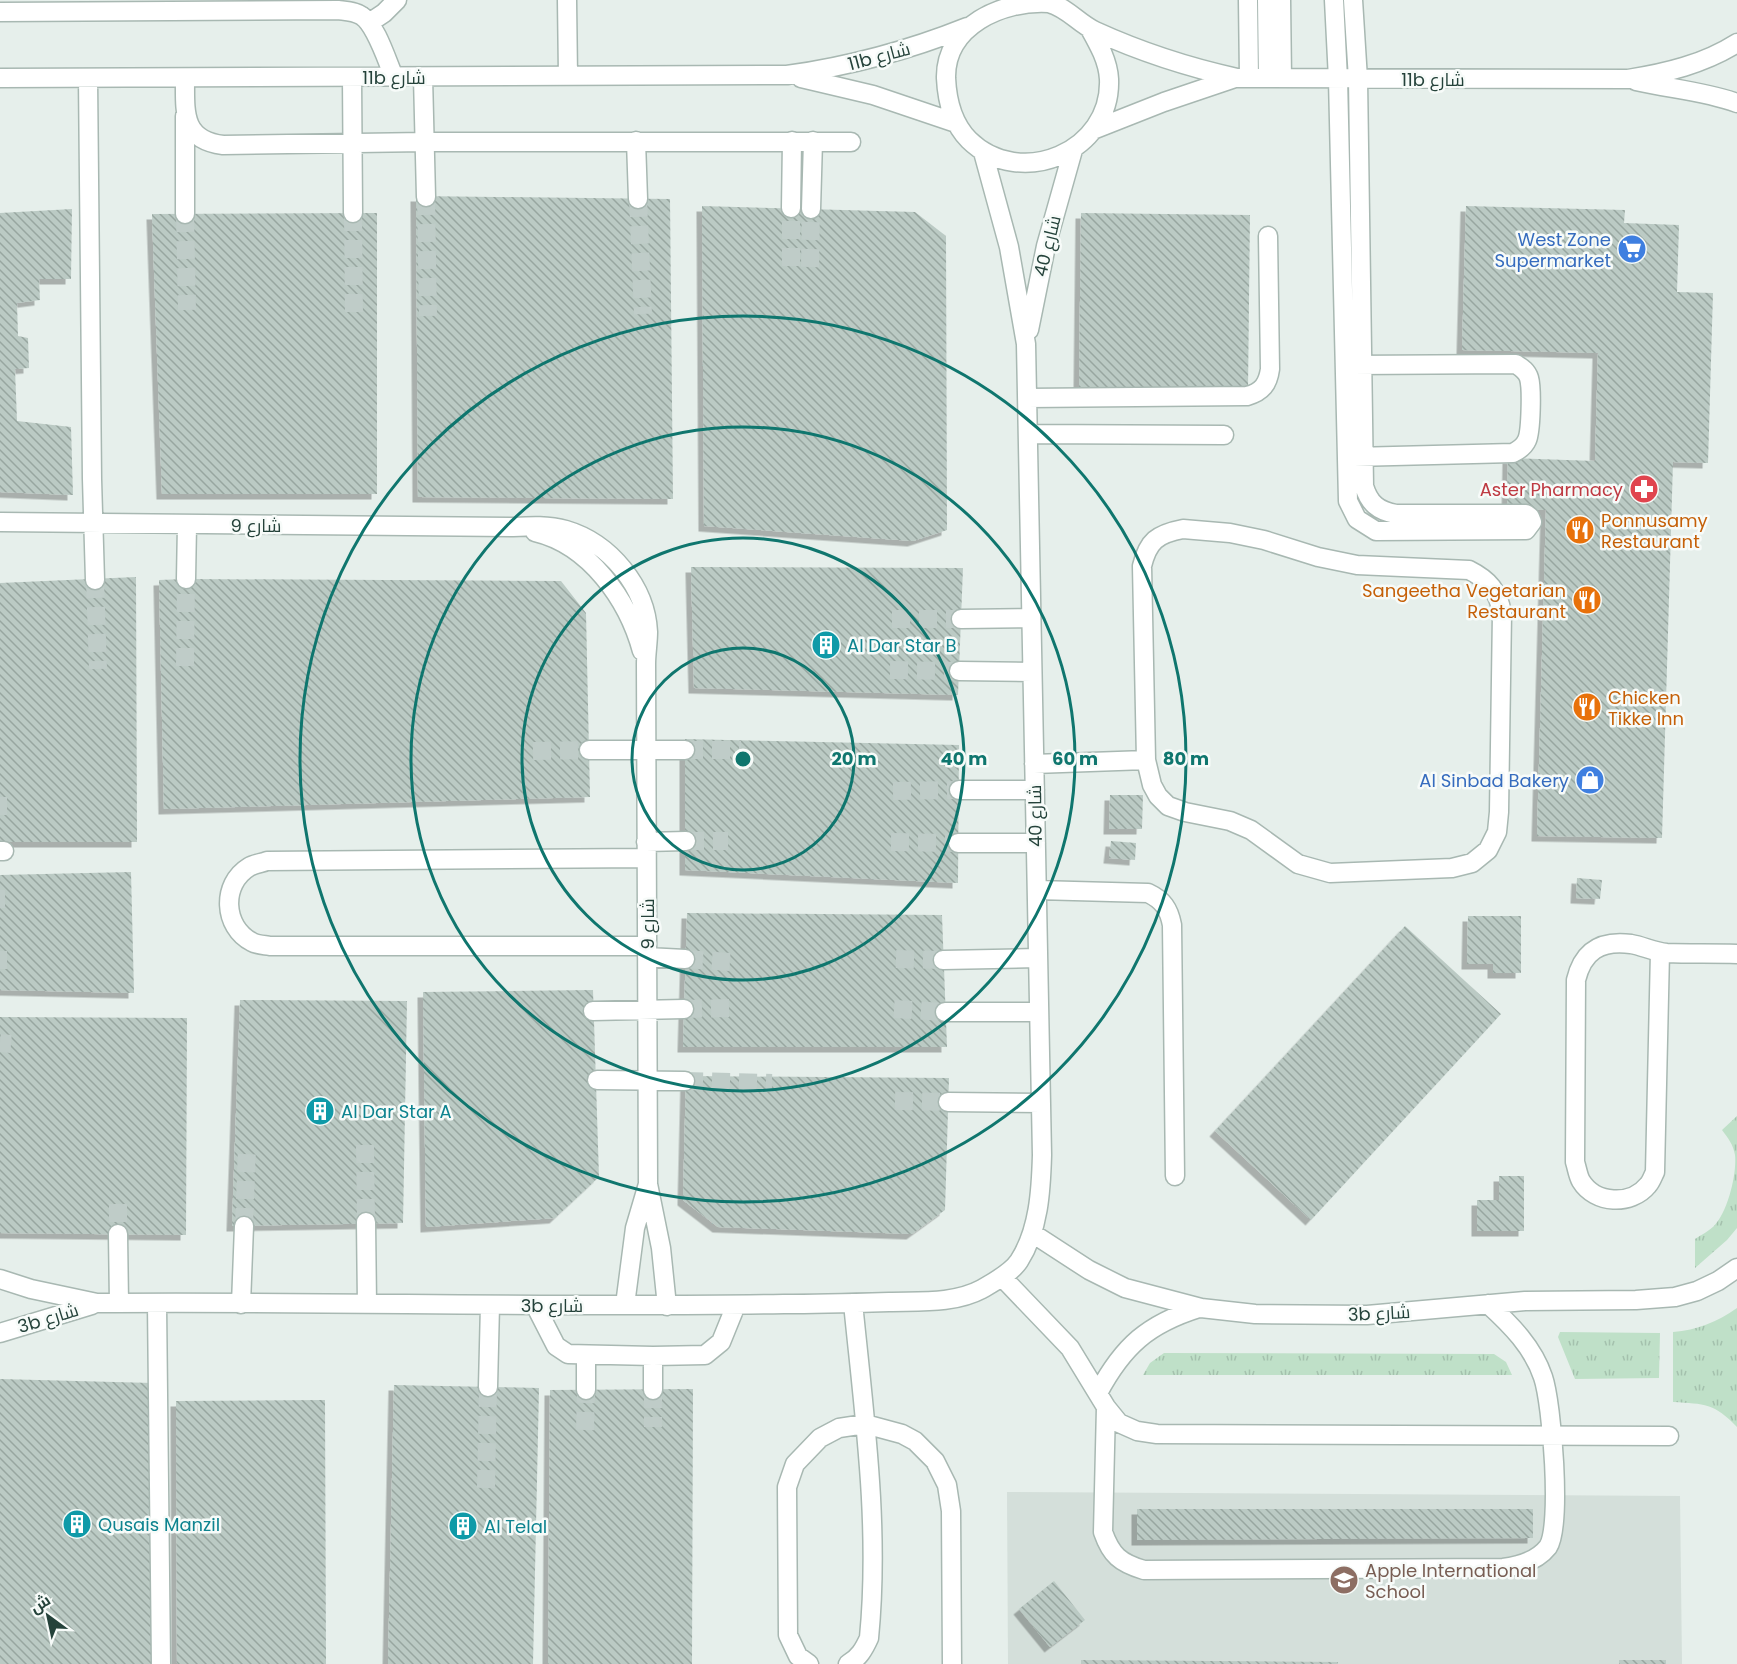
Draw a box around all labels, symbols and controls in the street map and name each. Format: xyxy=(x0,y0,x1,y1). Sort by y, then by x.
street label: 11b شارع xyxy=(845,36,913,76)
street label: 11b شارع xyxy=(362,65,426,90)
street label: 11b شارع xyxy=(1401,67,1465,92)
street label: شارع 40 xyxy=(1027,213,1067,279)
place label: West Zone Supermarket xyxy=(1494,227,1611,273)
supermarket icon: West Zone Supermarket xyxy=(1616,233,1648,265)
pharmacy icon: Aster Pharmacy xyxy=(1628,473,1660,505)
place label: Aster Pharmacy xyxy=(1480,477,1623,502)
place label: Ponnusamy Restaurant xyxy=(1601,508,1708,554)
street label: شارع 9 xyxy=(230,513,282,538)
restaurant icon: Ponnusamy Restaurant xyxy=(1564,514,1596,546)
place label: Sangeetha Vegetarian Restaurant xyxy=(1362,578,1566,624)
restaurant icon: Sangeetha Vegetarian Restaurant xyxy=(1571,584,1603,616)
building icon: Al Dar Star B xyxy=(810,629,842,661)
place label: Al Dar Star B xyxy=(847,633,957,658)
place label: Chicken Tikke Inn xyxy=(1608,685,1684,731)
restaurant icon: Chicken Tikke Inn xyxy=(1571,691,1603,723)
text: 20 m xyxy=(832,746,876,771)
text: 40 m xyxy=(941,746,987,771)
text: 60 m xyxy=(1052,746,1098,771)
text: 80 m xyxy=(1163,746,1209,771)
centre of rings xyxy=(733,749,753,769)
shop icon: Al Sinbad Bakery xyxy=(1574,764,1606,796)
place label: Al Sinbad Bakery xyxy=(1419,768,1569,793)
street label: شارع 40 xyxy=(1022,785,1048,847)
street label: شارع 9 xyxy=(635,898,660,950)
building icon: Al Dar Star A xyxy=(304,1095,336,1127)
place label: Al Dar Star A xyxy=(341,1099,452,1124)
street label: 3b شارع xyxy=(521,1293,583,1318)
street label: 3b شارع xyxy=(14,1297,82,1339)
street label: 3b شارع xyxy=(1347,1299,1411,1327)
building icon: Qusais Manzil xyxy=(61,1508,93,1540)
building icon: Al Telal xyxy=(447,1510,479,1542)
place label: Qusais Manzil xyxy=(98,1512,220,1537)
place label: Al Telal xyxy=(484,1514,547,1539)
place label: Apple International School xyxy=(1365,1558,1537,1604)
school or university icon: Apple International School xyxy=(1328,1564,1360,1596)
north arrow xyxy=(18,1586,78,1646)
text: ش xyxy=(25,1589,55,1619)

